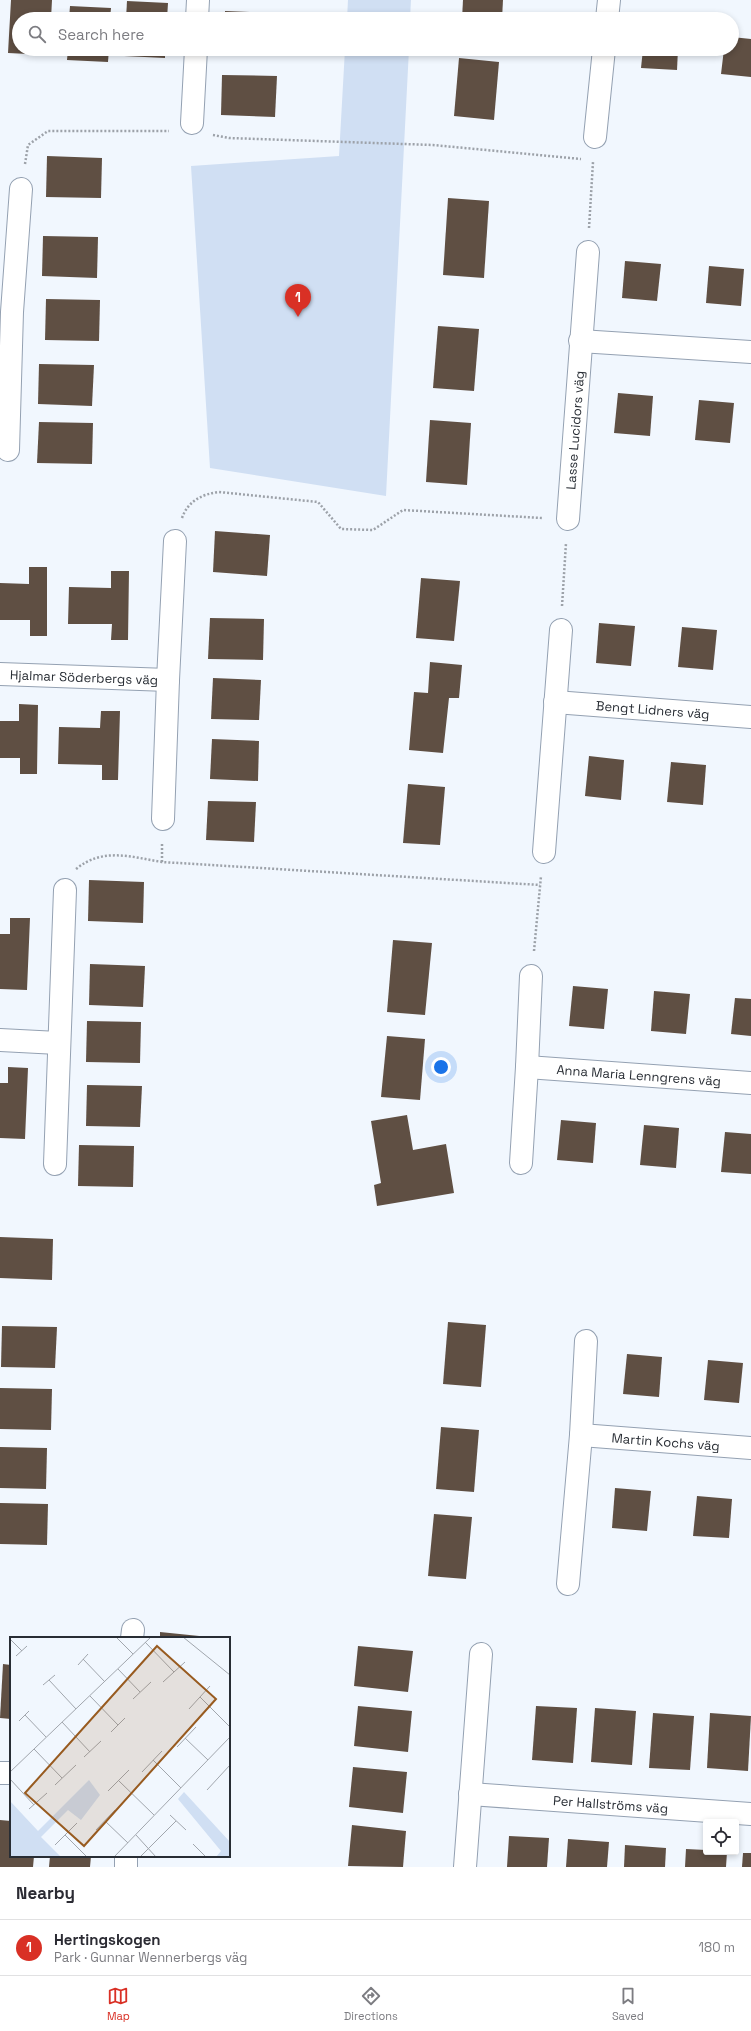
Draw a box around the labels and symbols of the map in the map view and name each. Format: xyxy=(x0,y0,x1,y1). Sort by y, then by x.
pin: 1 xyxy=(285,284,311,317)
street label: Lasse Lucidors väg xyxy=(562,370,588,490)
street label: Hjalmar Söderbergs väg xyxy=(10,666,158,688)
street label: Bengt Lidners väg xyxy=(595,697,710,722)
your location xyxy=(431,1057,451,1077)
street label: Anna Maria Lenngrens väg xyxy=(556,1061,722,1089)
street label: Martin Kochs väg xyxy=(611,1429,720,1454)
inset map xyxy=(10,1637,230,1857)
street label: Per Hallströms väg xyxy=(553,1791,669,1817)

